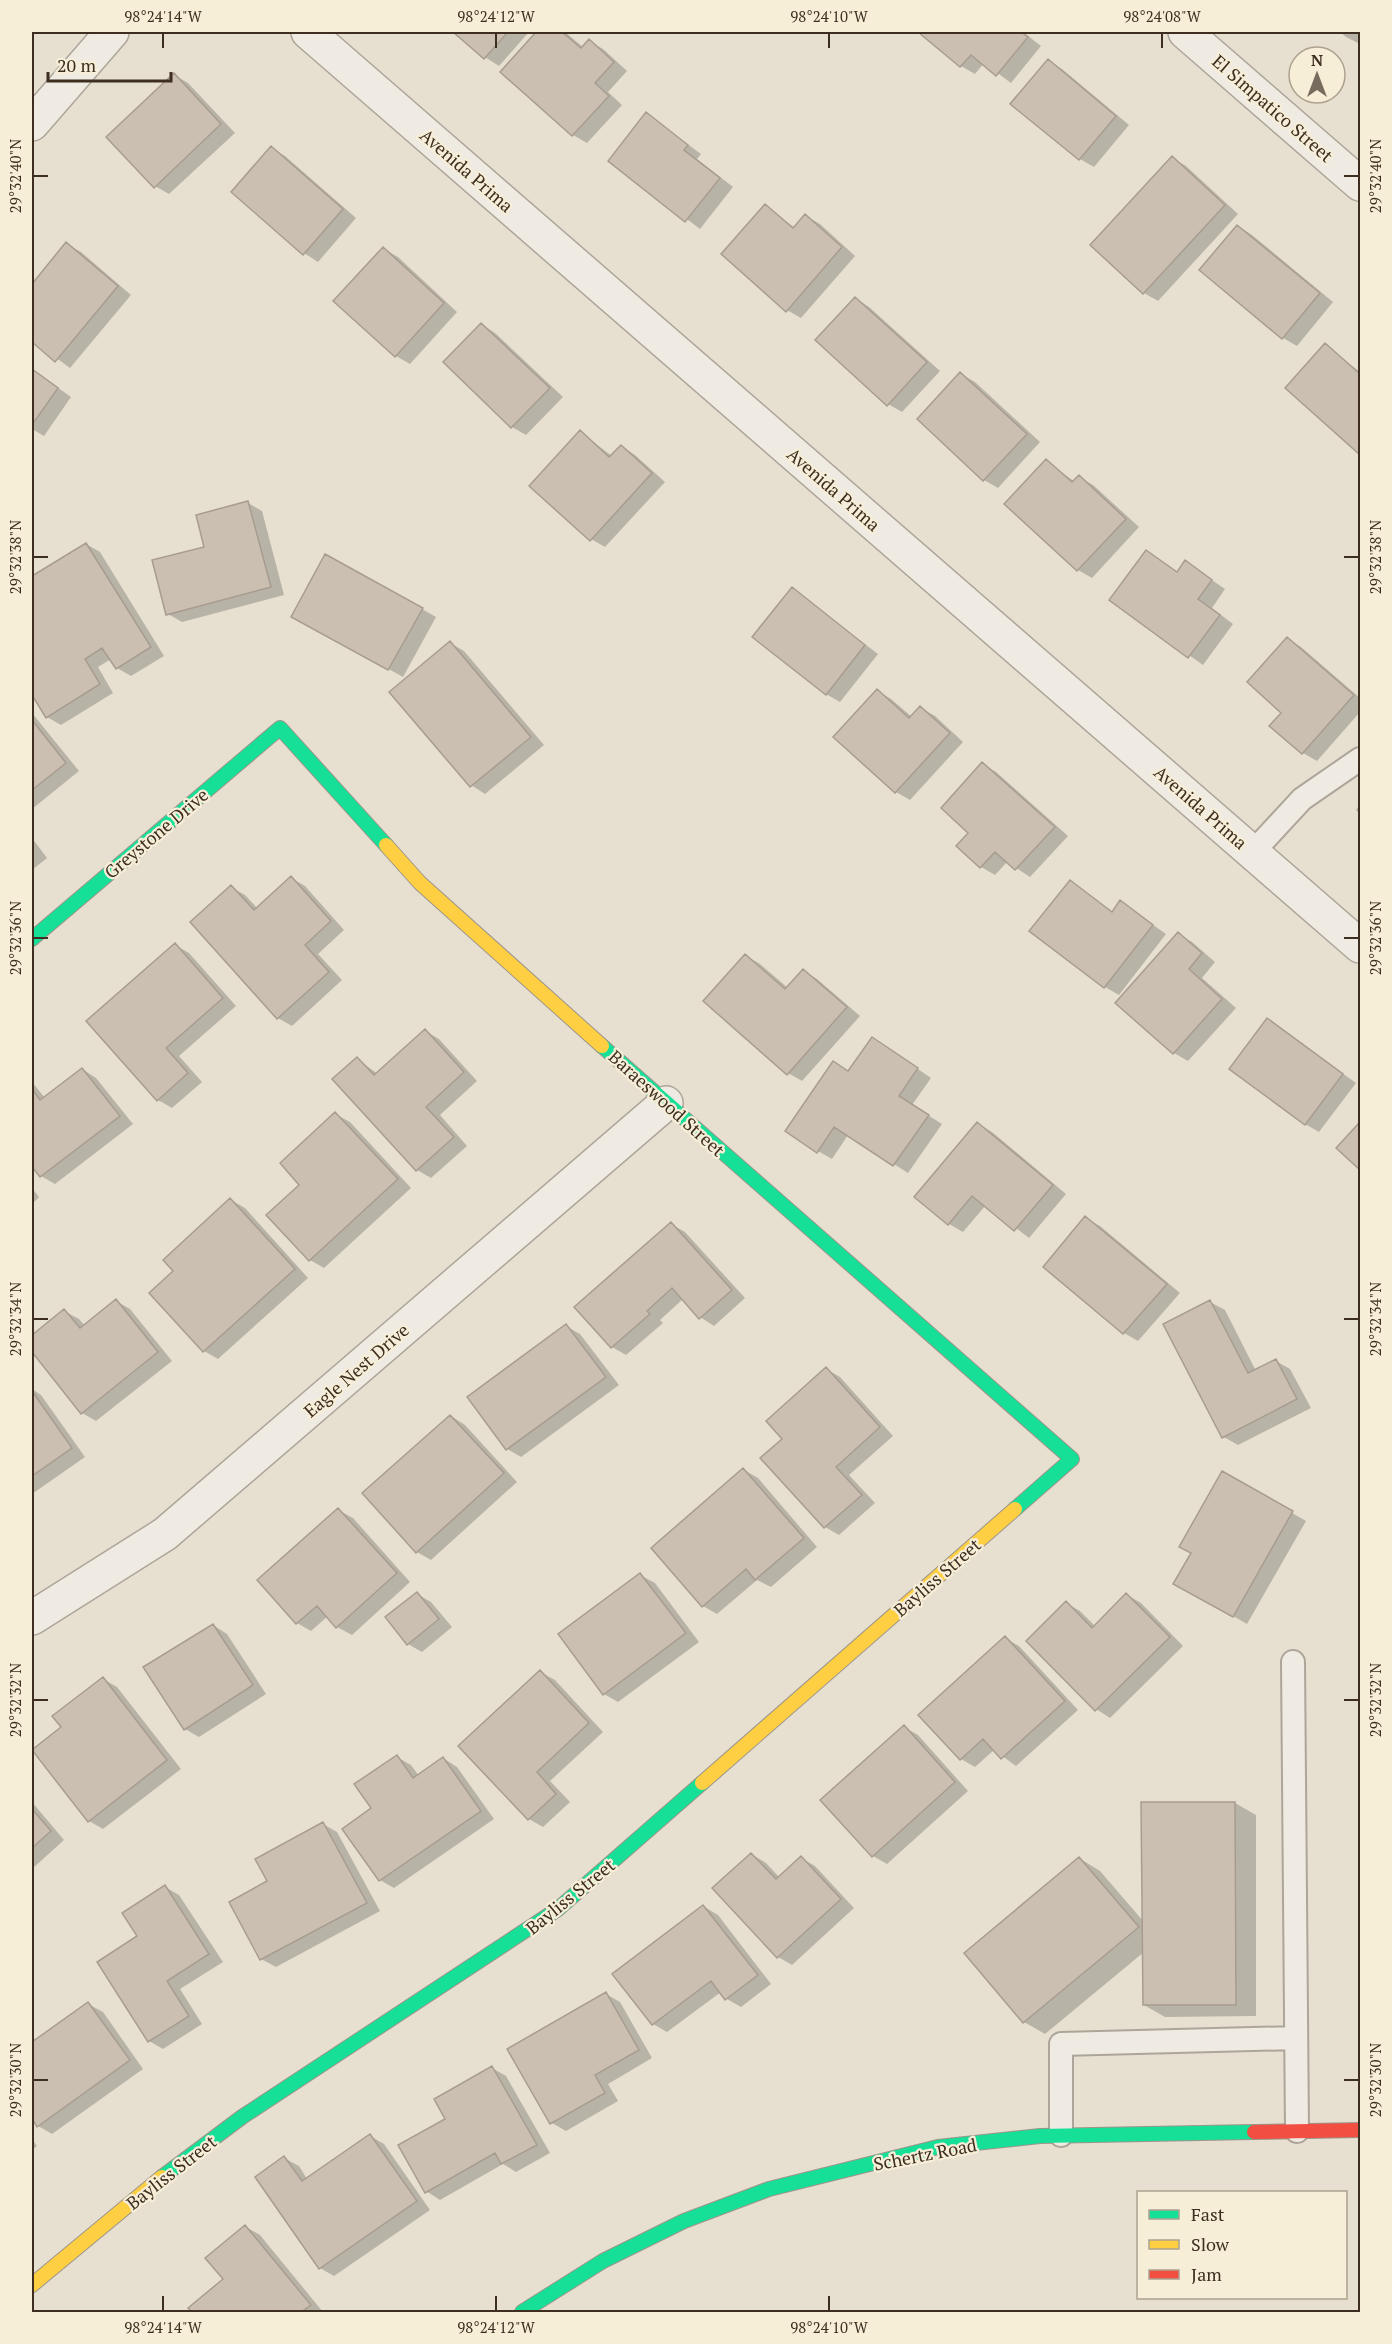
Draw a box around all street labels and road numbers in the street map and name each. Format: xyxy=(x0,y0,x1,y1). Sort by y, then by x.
street label: El Simpatico Street xyxy=(1208,49,1339,167)
street label: Avenida Prima xyxy=(415,123,519,217)
street label: Avenida Prima xyxy=(782,442,886,536)
street label: Avenida Prima xyxy=(1149,760,1253,854)
street label: Greystone Drive xyxy=(99,782,213,884)
street label: Baraeswood Street xyxy=(604,1044,730,1162)
street label: Eagle Nest Drive xyxy=(298,1318,414,1422)
street label: Bayliss Street xyxy=(888,1532,986,1622)
street label: Bayliss Street xyxy=(520,1852,620,1939)
street label: Bayliss Street xyxy=(121,2129,221,2215)
street label: Schertz Road xyxy=(871,2132,979,2176)

